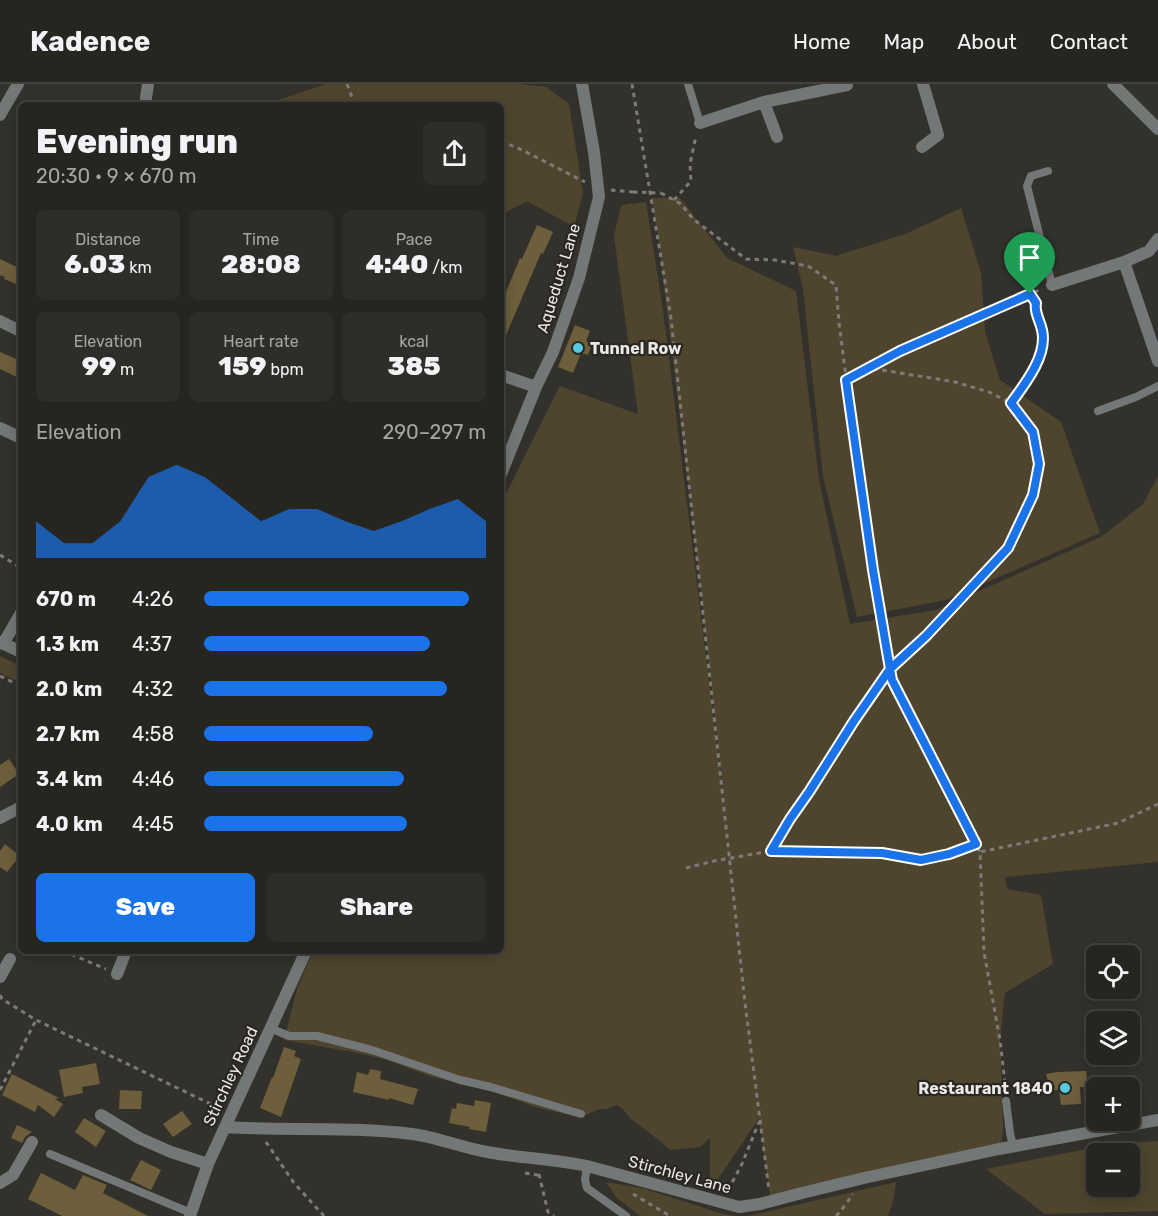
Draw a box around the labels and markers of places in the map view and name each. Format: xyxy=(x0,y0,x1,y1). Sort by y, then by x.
pin xyxy=(1004,232,1055,294)
place label: Tunnel Row xyxy=(590,339,682,358)
marker: Tunnel Row xyxy=(571,341,585,355)
place label: Restaurant 1840 xyxy=(918,1079,1053,1098)
marker: Restaurant 1840 xyxy=(1058,1081,1072,1095)

